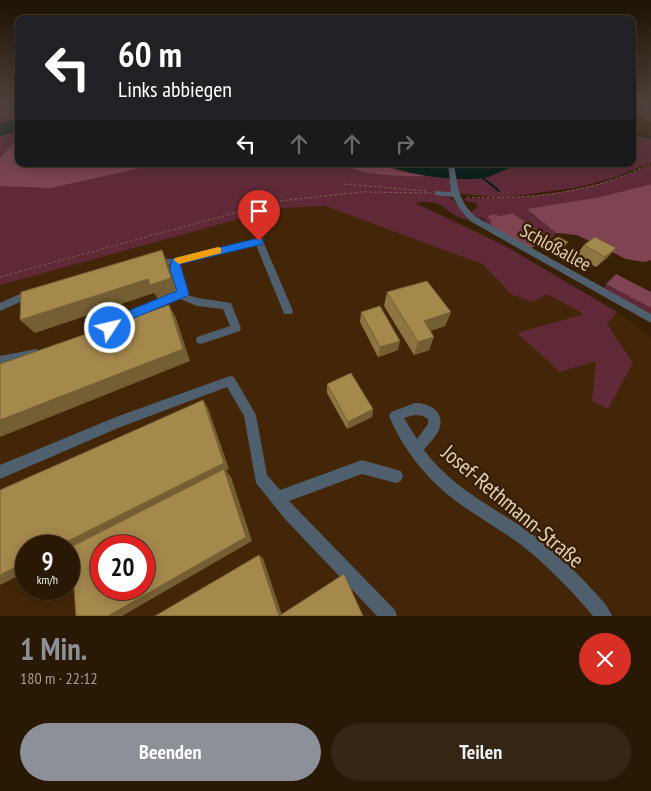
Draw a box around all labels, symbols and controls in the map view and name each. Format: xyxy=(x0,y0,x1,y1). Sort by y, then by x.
text: 60 m xyxy=(118,31,182,77)
icon: left xyxy=(35,35,100,100)
text: Links abbiegen xyxy=(118,75,232,103)
icon: left xyxy=(232,130,260,158)
icon: ahead xyxy=(285,130,313,158)
icon: ahead xyxy=(338,130,366,158)
icon: right xyxy=(391,130,419,158)
pin xyxy=(238,190,280,241)
icon: arrive xyxy=(245,197,273,225)
street label: Schloßallee xyxy=(516,218,596,276)
position arrow xyxy=(83,301,135,353)
street label: Josef-Rethmann-Straße xyxy=(435,438,590,574)
speed limit sign: 20 xyxy=(90,535,155,600)
text: 9 xyxy=(42,545,53,577)
text: km/h xyxy=(37,572,58,587)
text: 1 Min. xyxy=(20,629,87,668)
button: close xyxy=(579,633,631,685)
text: 180 m · 22:12 xyxy=(20,668,98,688)
button: Beenden xyxy=(20,723,321,781)
button: Teilen xyxy=(331,723,631,781)

